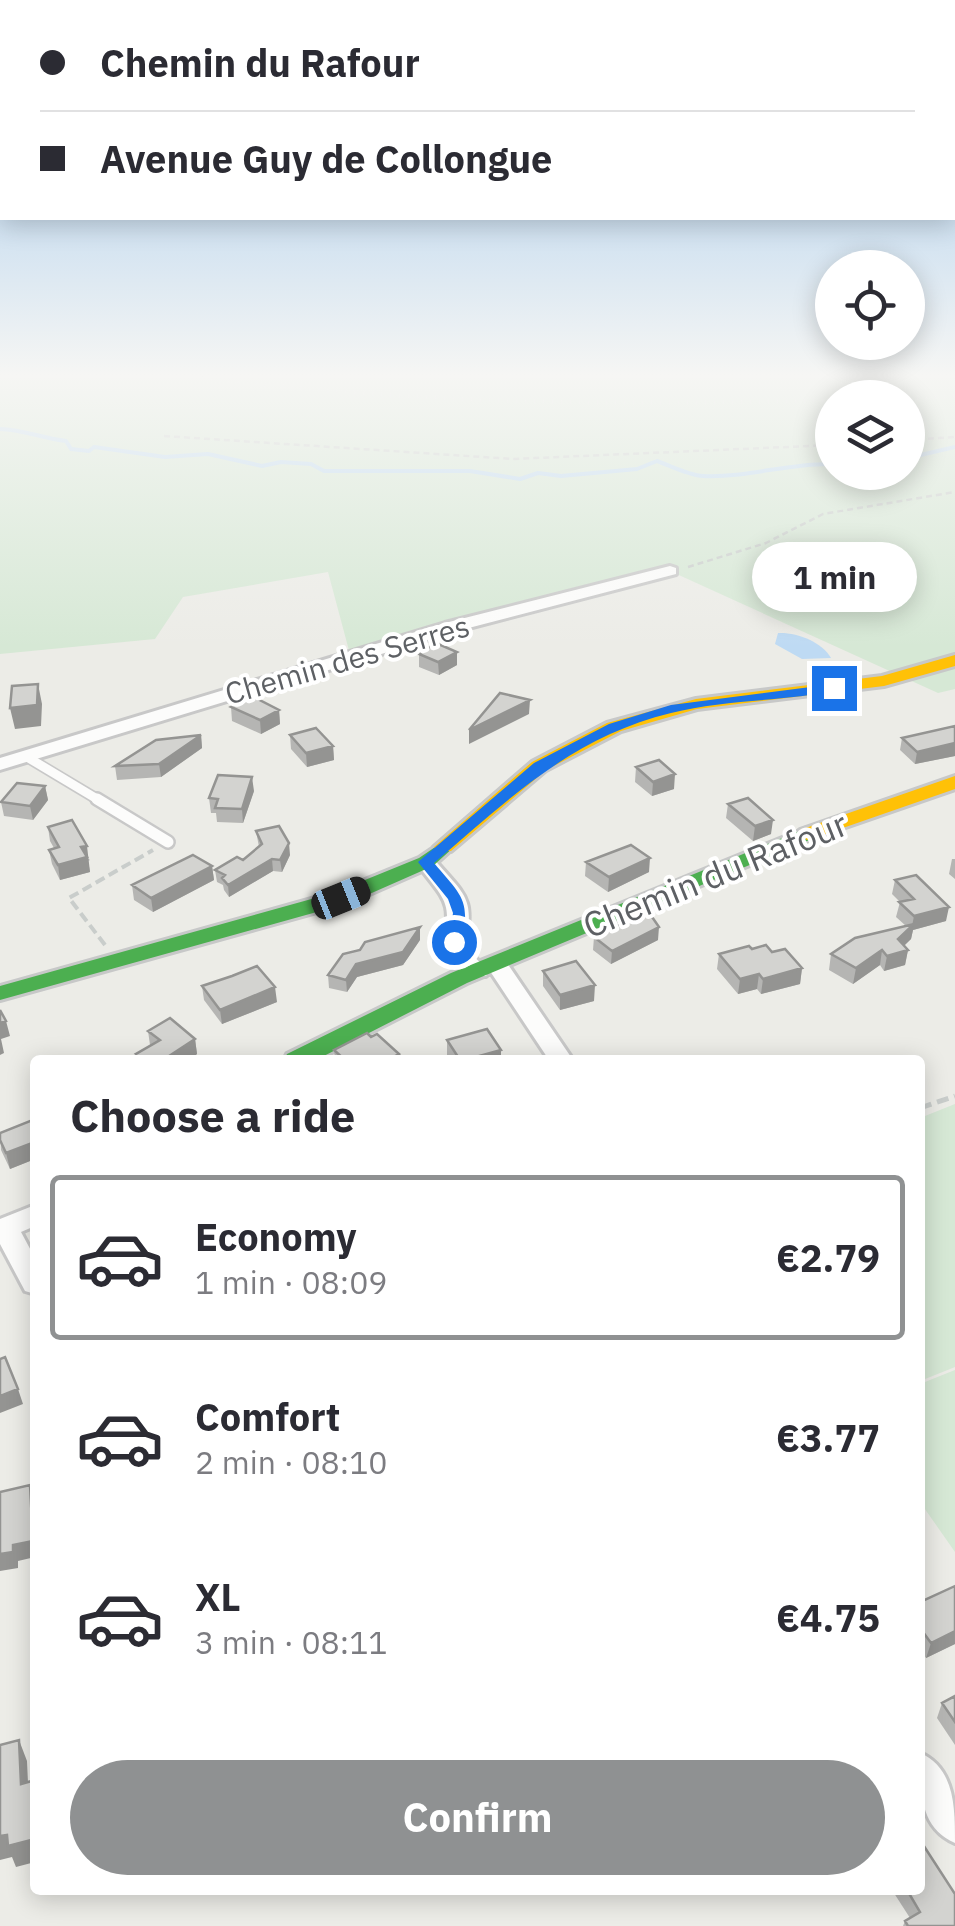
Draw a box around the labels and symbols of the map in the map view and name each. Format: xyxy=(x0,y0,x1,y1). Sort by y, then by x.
callout: 1 min xyxy=(752,543,916,613)
street label: Chemin des Serres xyxy=(220,605,474,713)
route end xyxy=(812,666,857,711)
street label: Chemin du Rafour xyxy=(576,800,854,948)
car xyxy=(308,873,374,923)
route start xyxy=(432,920,477,965)

